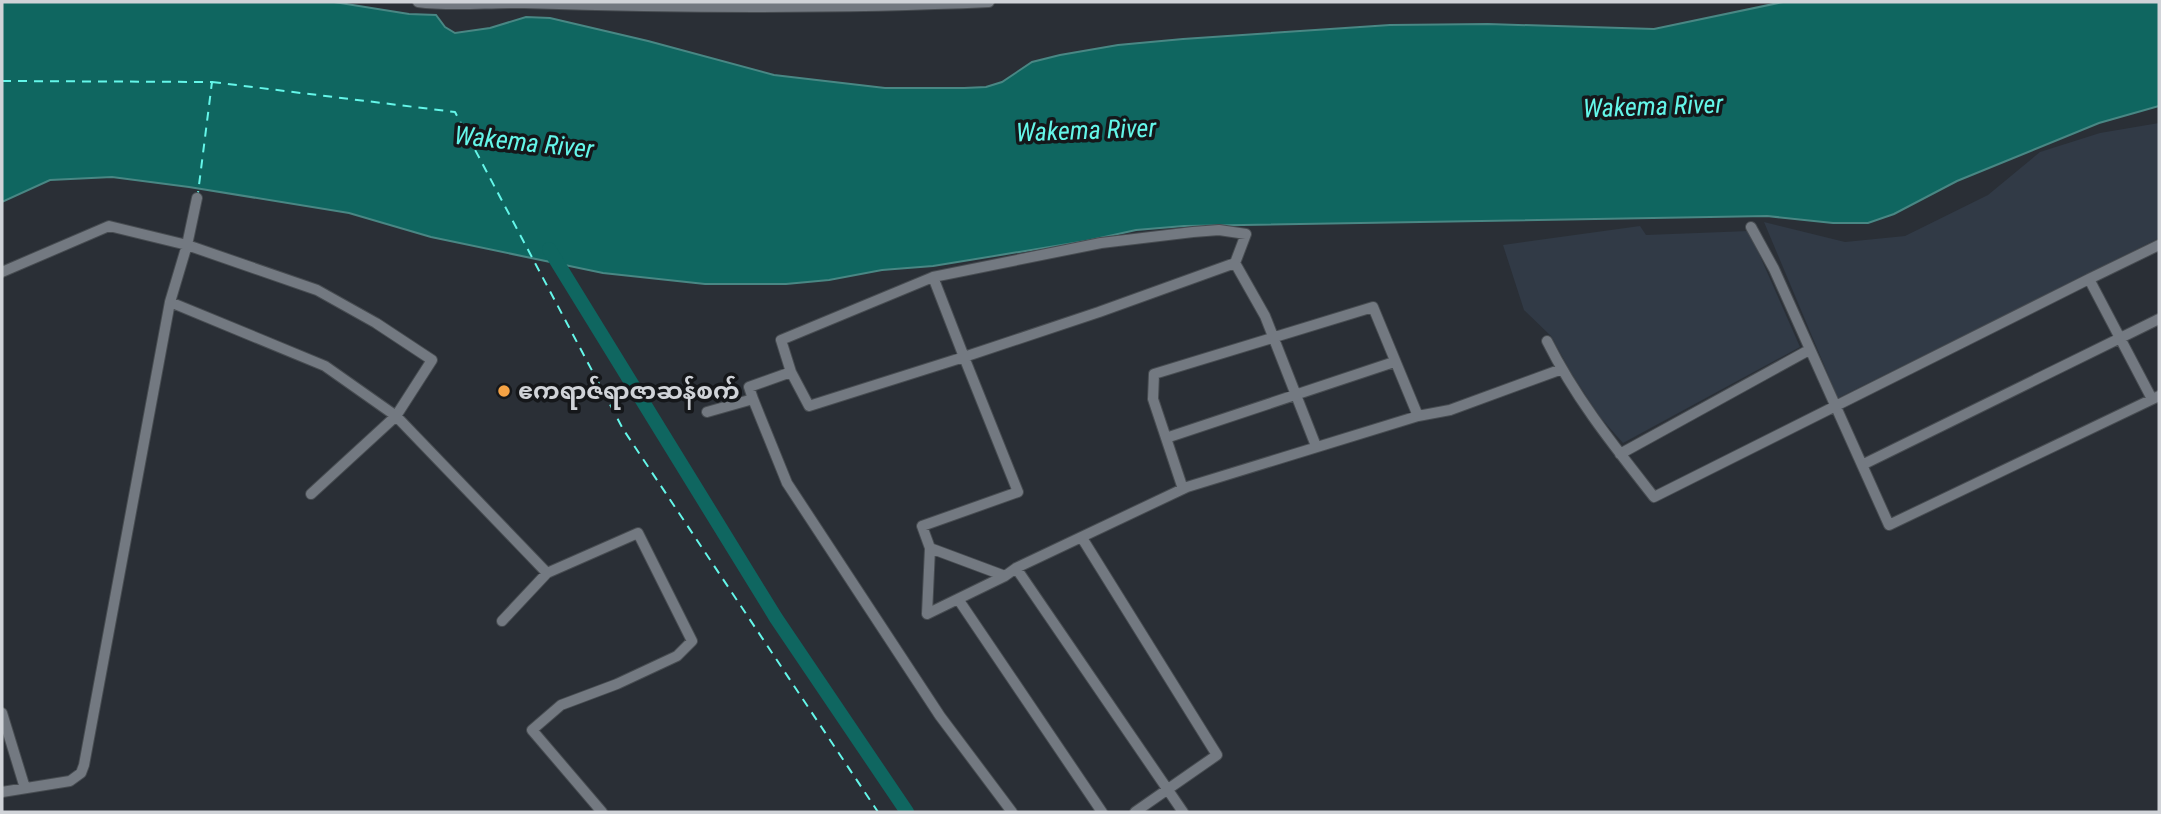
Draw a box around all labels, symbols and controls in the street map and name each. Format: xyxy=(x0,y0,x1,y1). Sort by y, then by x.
water label: Wakema River xyxy=(1582,89,1725,123)
water label: Wakema River xyxy=(1015,113,1158,147)
water label: Wakema River xyxy=(453,120,597,164)
place label: ဧကရာဇ်ရာဇာဆန်စက် xyxy=(518,375,740,410)
marker: ဧကရာဇ်ရာဇာဆန်စက် xyxy=(496,383,512,399)

